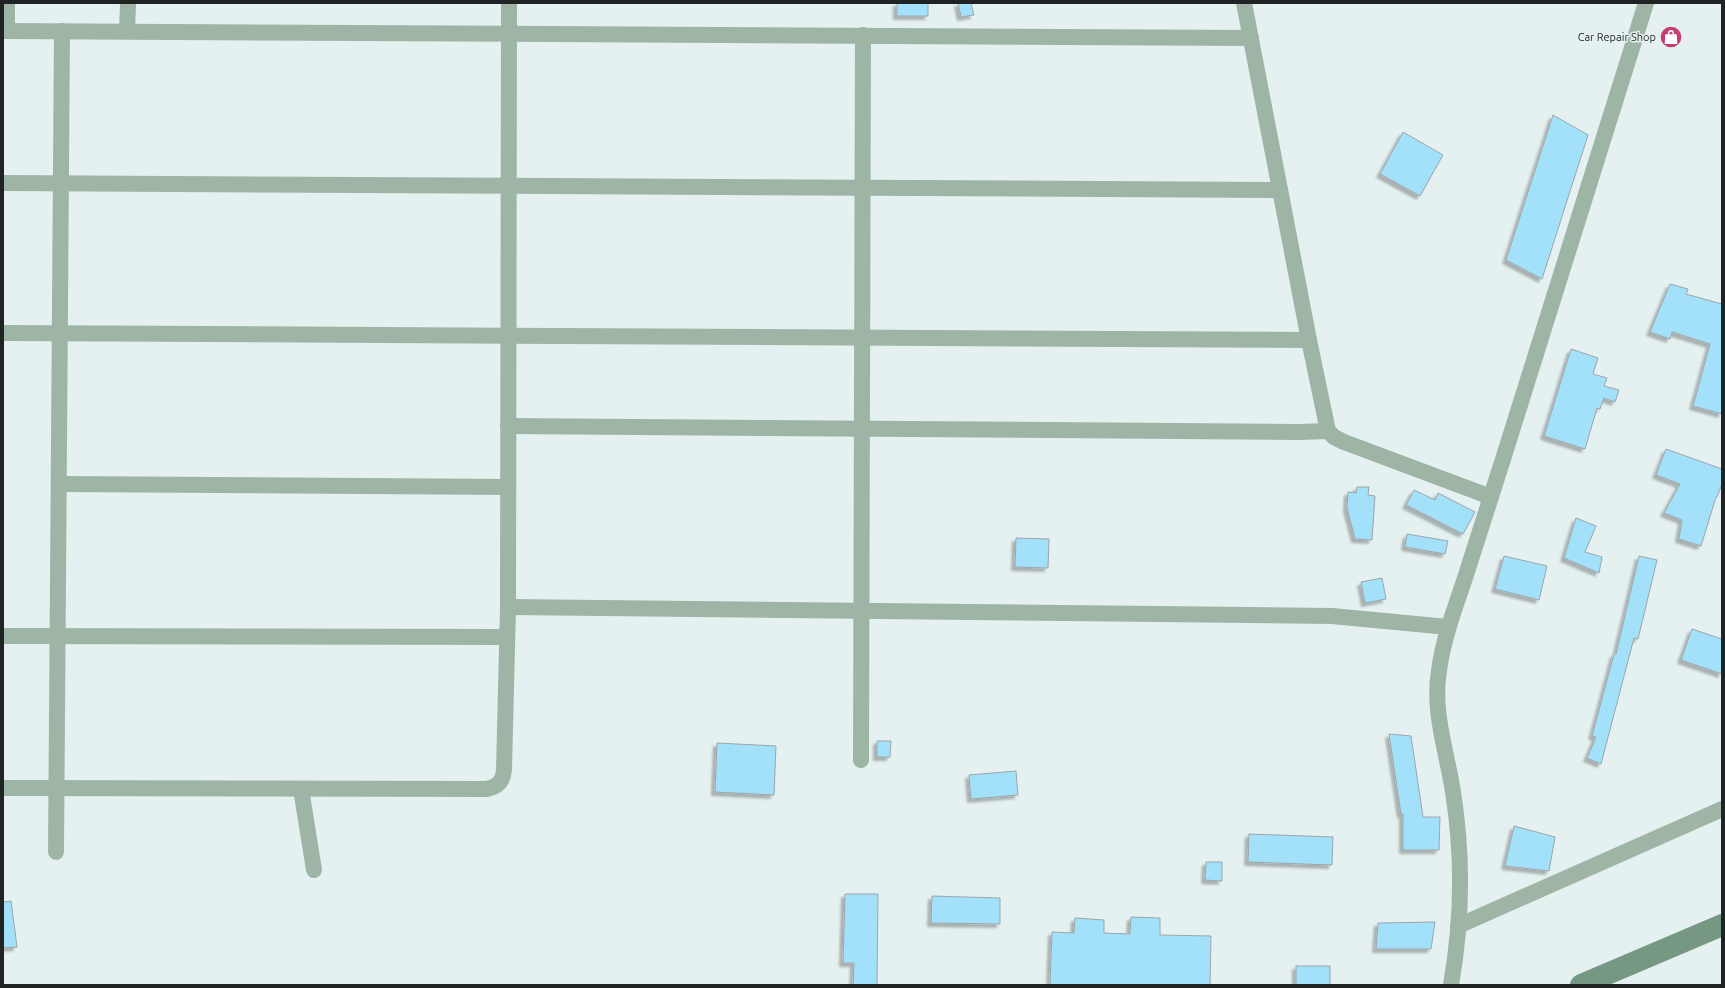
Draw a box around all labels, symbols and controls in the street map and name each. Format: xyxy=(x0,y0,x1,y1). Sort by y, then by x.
shop icon: Car Repair Shop xyxy=(1658,24,1684,50)
place label: Car Repair Shop xyxy=(1578,31,1656,43)

